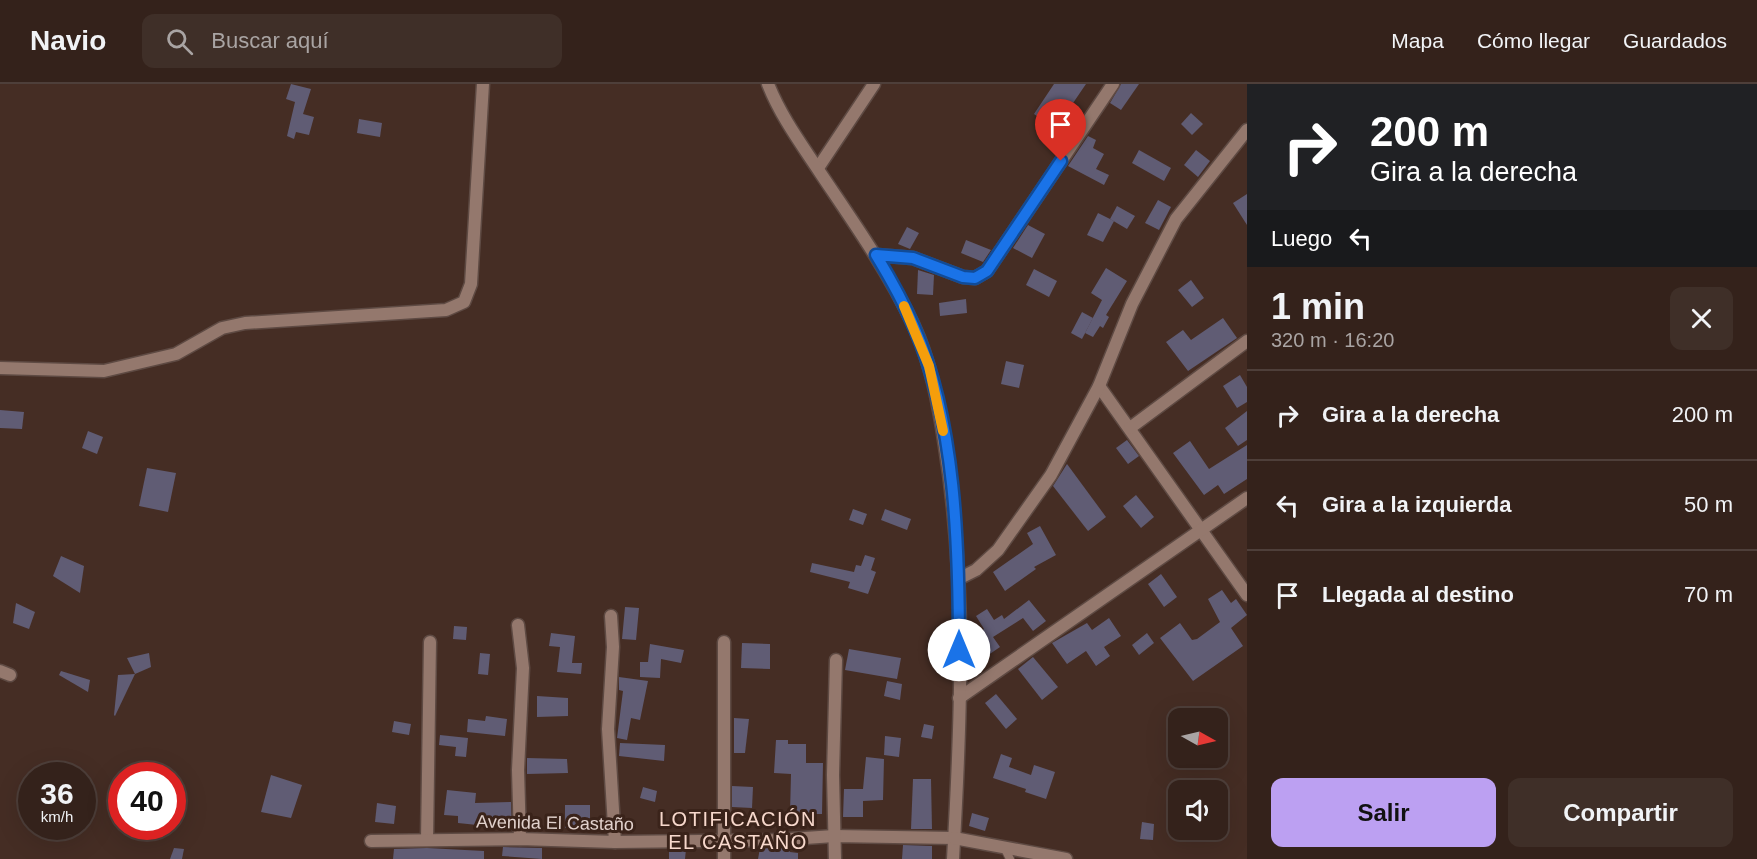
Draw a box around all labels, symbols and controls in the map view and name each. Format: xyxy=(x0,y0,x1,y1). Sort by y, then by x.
search box xyxy=(142,14,562,68)
text: Navio xyxy=(30,25,106,56)
icon: search xyxy=(163,25,196,58)
text: Buscar aquí xyxy=(211,28,329,53)
text: Mapa xyxy=(1391,29,1444,52)
text: Cómo llegar xyxy=(1477,29,1590,52)
text: Guardados xyxy=(1623,29,1727,52)
pin xyxy=(1035,99,1086,161)
icon: arrive xyxy=(1044,108,1077,141)
icon: right xyxy=(1271,108,1349,186)
text: 200 m xyxy=(1370,108,1489,155)
text: Gira a la derecha xyxy=(1370,157,1577,187)
icon: left xyxy=(1344,222,1377,255)
text: Luego xyxy=(1271,226,1332,251)
text: 1 min xyxy=(1271,286,1365,327)
button: close xyxy=(1670,287,1733,350)
text: 320 m · 16:20 xyxy=(1271,329,1394,351)
icon: right xyxy=(1271,399,1304,432)
text: Gira a la derecha xyxy=(1322,402,1499,427)
text: 200 m xyxy=(1672,402,1733,427)
icon: left xyxy=(1271,489,1304,522)
text: Gira a la izquierda xyxy=(1322,492,1512,517)
text: 50 m xyxy=(1684,492,1733,517)
icon: arrive xyxy=(1271,579,1304,612)
text: Llegada al destino xyxy=(1322,582,1514,607)
text: 70 m xyxy=(1684,582,1733,607)
position arrow xyxy=(927,618,991,682)
north arrow xyxy=(1168,708,1228,768)
map controls xyxy=(1168,708,1228,840)
speed limit sign: 40 xyxy=(108,762,186,840)
text: 36 xyxy=(40,777,74,810)
button: Salir xyxy=(1271,778,1496,847)
button: Compartir xyxy=(1508,778,1733,847)
button: sound xyxy=(1168,780,1228,840)
text: km/h xyxy=(41,808,73,825)
district label: LOTIFICACIÓN EL CASTAÑO xyxy=(659,808,817,853)
street label: Avenida El Castaño xyxy=(476,812,634,834)

